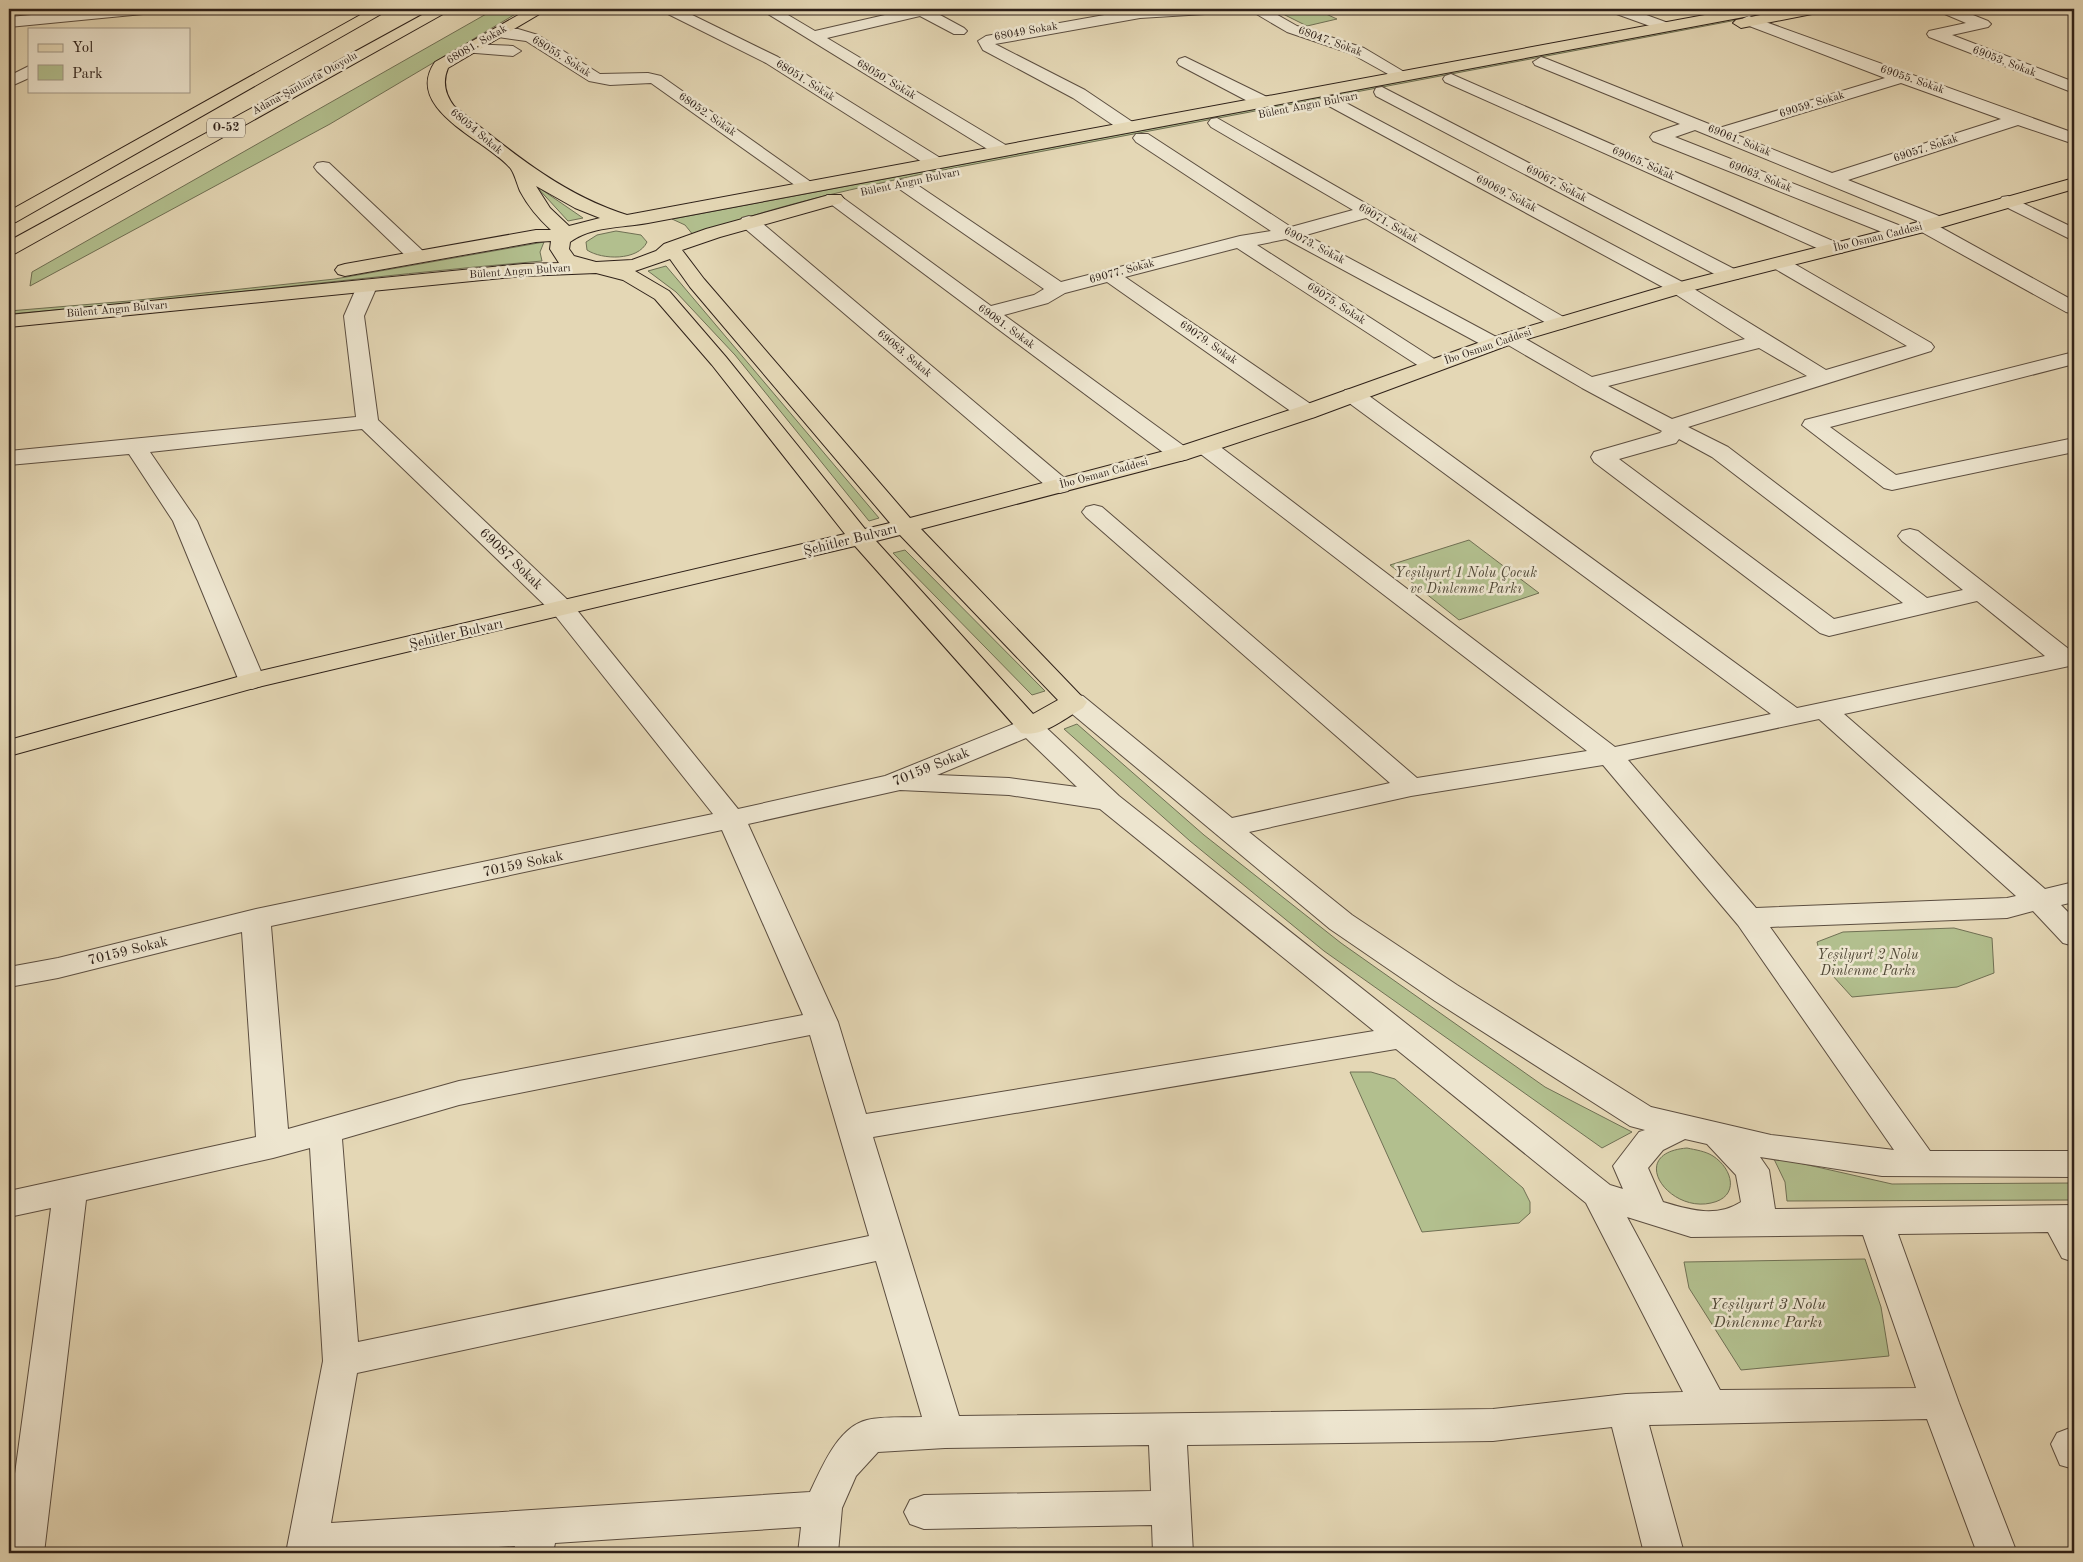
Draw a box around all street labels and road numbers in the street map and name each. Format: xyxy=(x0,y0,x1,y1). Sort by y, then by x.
street label: 68049 Sokak xyxy=(993,21,1059,43)
street label: 68081. Sokak xyxy=(445,23,509,67)
street label: 68047. Sokak xyxy=(1297,25,1364,59)
street label: 68055. Sokak xyxy=(530,35,593,80)
street label: 69053. Sokak xyxy=(1971,45,2038,79)
street label: Adana-Şanlıurfa Otoyolu xyxy=(251,50,360,117)
street label: 68050. Sokak xyxy=(854,58,918,102)
street label: 68051. Sokak xyxy=(774,59,837,104)
street label: 69055. Sokak xyxy=(1878,64,1946,96)
street label: 69059. Sokak xyxy=(1778,90,1846,120)
street label: 68052. Sokak xyxy=(676,91,738,139)
street label: Bülent Angın Bulvarı xyxy=(1257,91,1359,121)
street label: 68054 Sokak xyxy=(448,107,504,157)
road number: O-52 xyxy=(207,119,245,138)
street label: 69061. Sokak xyxy=(1706,123,1772,159)
street label: 69057. Sokak xyxy=(1892,133,1960,165)
street label: 69065. Sokak xyxy=(1610,145,1676,183)
street label: 69063. Sokak xyxy=(1727,159,1793,195)
street label: 69067. Sokak xyxy=(1524,163,1588,205)
street label: Bülent Angın Bulvarı xyxy=(859,167,961,199)
street label: 69069. Sokak xyxy=(1474,173,1538,215)
street label: 69071. Sokak xyxy=(1356,202,1420,246)
street label: İbo Osman Caddesi xyxy=(1832,220,1924,254)
street label: 69073. Sokak xyxy=(1282,225,1346,267)
street label: 69077. Sokak xyxy=(1088,258,1156,286)
street label: Bülent Angın Bulvarı xyxy=(469,263,571,281)
street label: 69075. Sokak xyxy=(1305,281,1367,327)
street label: Bülent Angın Bulvarı xyxy=(66,300,168,320)
street label: 69081. Sokak xyxy=(976,303,1037,351)
street label: 69079. Sokak xyxy=(1177,319,1239,367)
street label: İbo Osman Caddesi xyxy=(1442,325,1533,367)
street label: 69083. Sokak xyxy=(875,328,933,380)
street label: İbo Osman Caddesi xyxy=(1058,455,1150,491)
street label: Şehitler Bulvarı xyxy=(802,522,898,558)
street label: 69087 Sokak xyxy=(477,526,545,592)
street label: Şehitler Bulvarı xyxy=(408,616,504,652)
street label: 70159 Sokak xyxy=(891,745,971,789)
street label: 70159 Sokak xyxy=(482,849,564,879)
street label: 70159 Sokak xyxy=(87,934,169,968)

